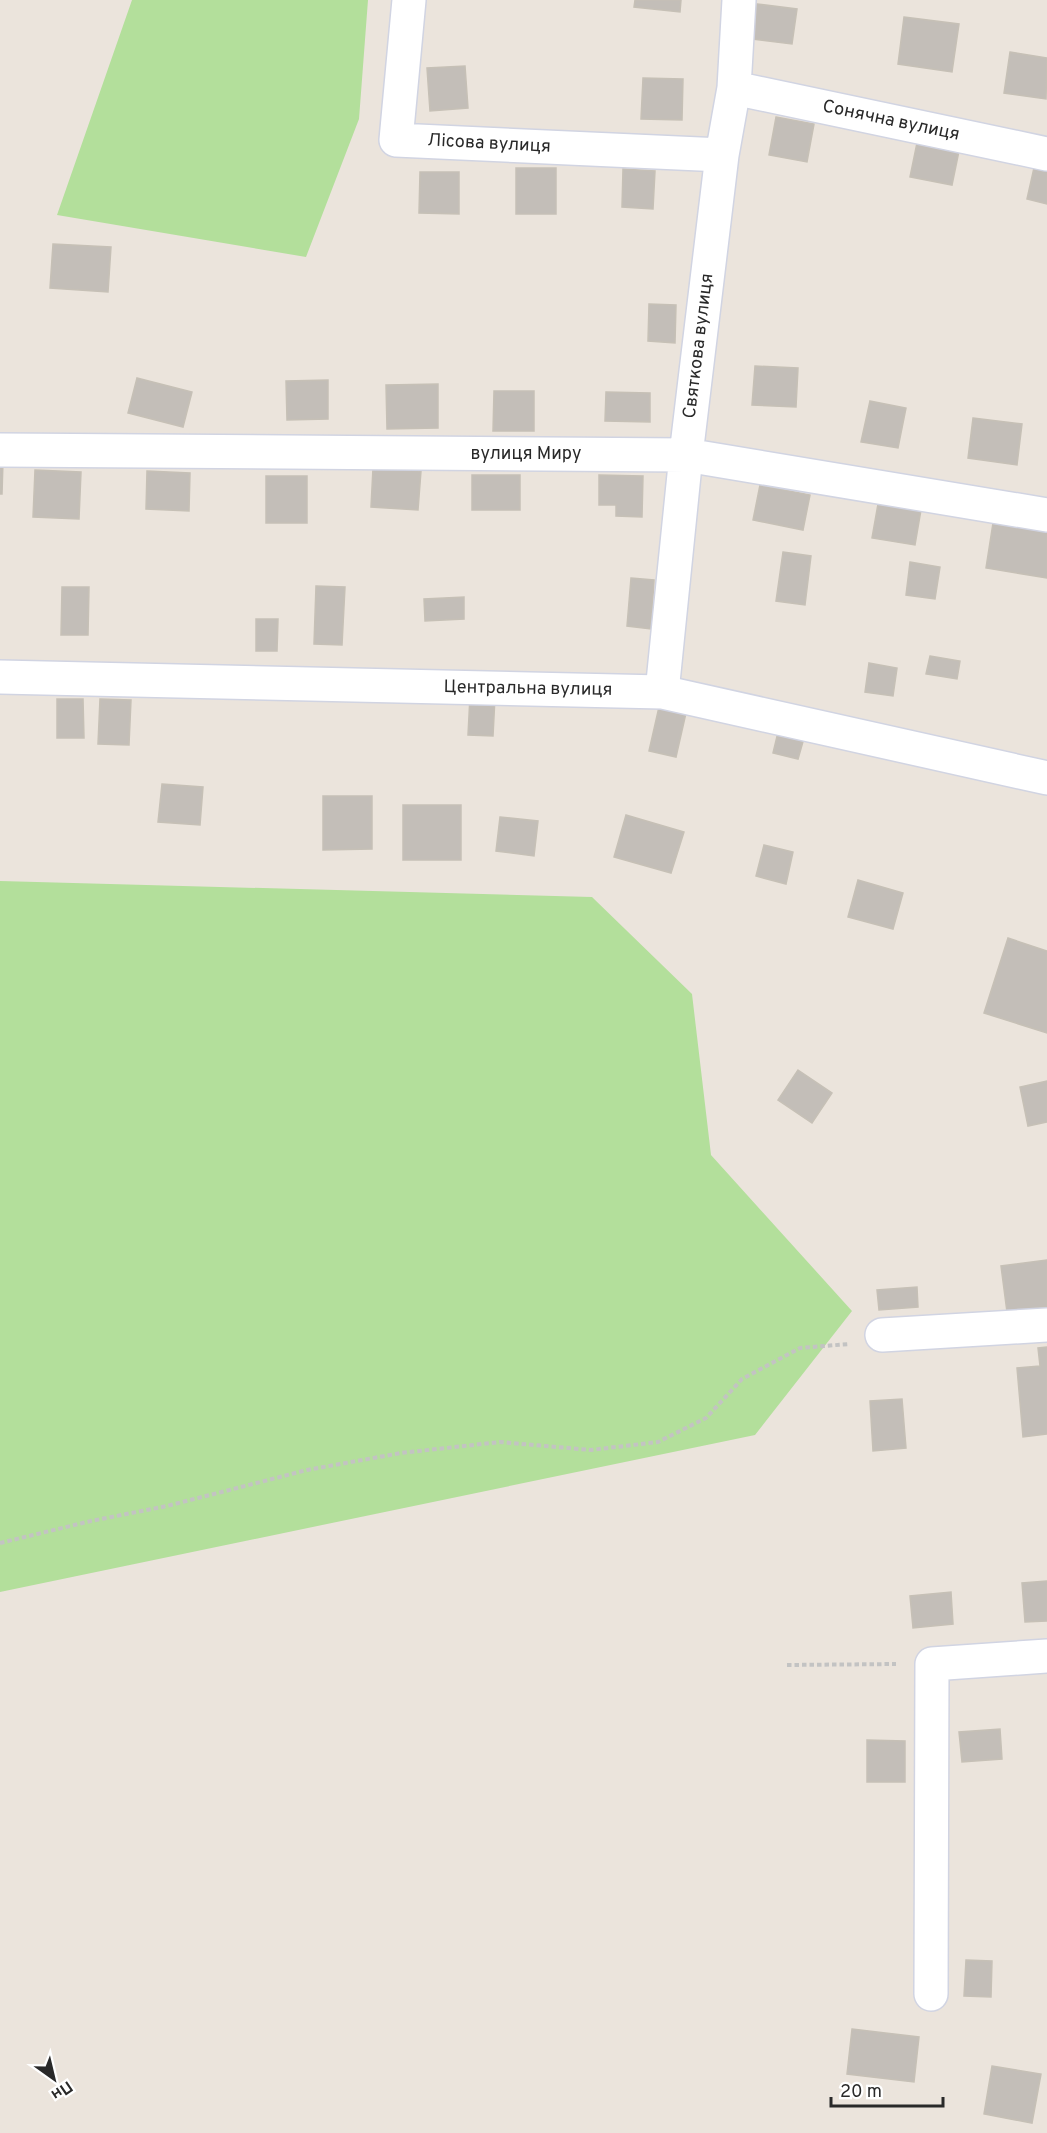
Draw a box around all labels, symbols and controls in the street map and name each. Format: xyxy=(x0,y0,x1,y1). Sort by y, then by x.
street label: Сонячна вулиця xyxy=(820,95,962,147)
street label: Лісова вулиця xyxy=(427,129,551,159)
street label: Святкова вулиця xyxy=(679,272,719,420)
street label: вулиця Миру xyxy=(471,443,582,466)
street label: Центральна вулиця xyxy=(443,676,613,702)
north arrow xyxy=(24,2049,84,2109)
scale bar xyxy=(831,2070,944,2108)
text: Пн xyxy=(47,2075,76,2104)
text: 20 m xyxy=(840,2081,882,2104)

